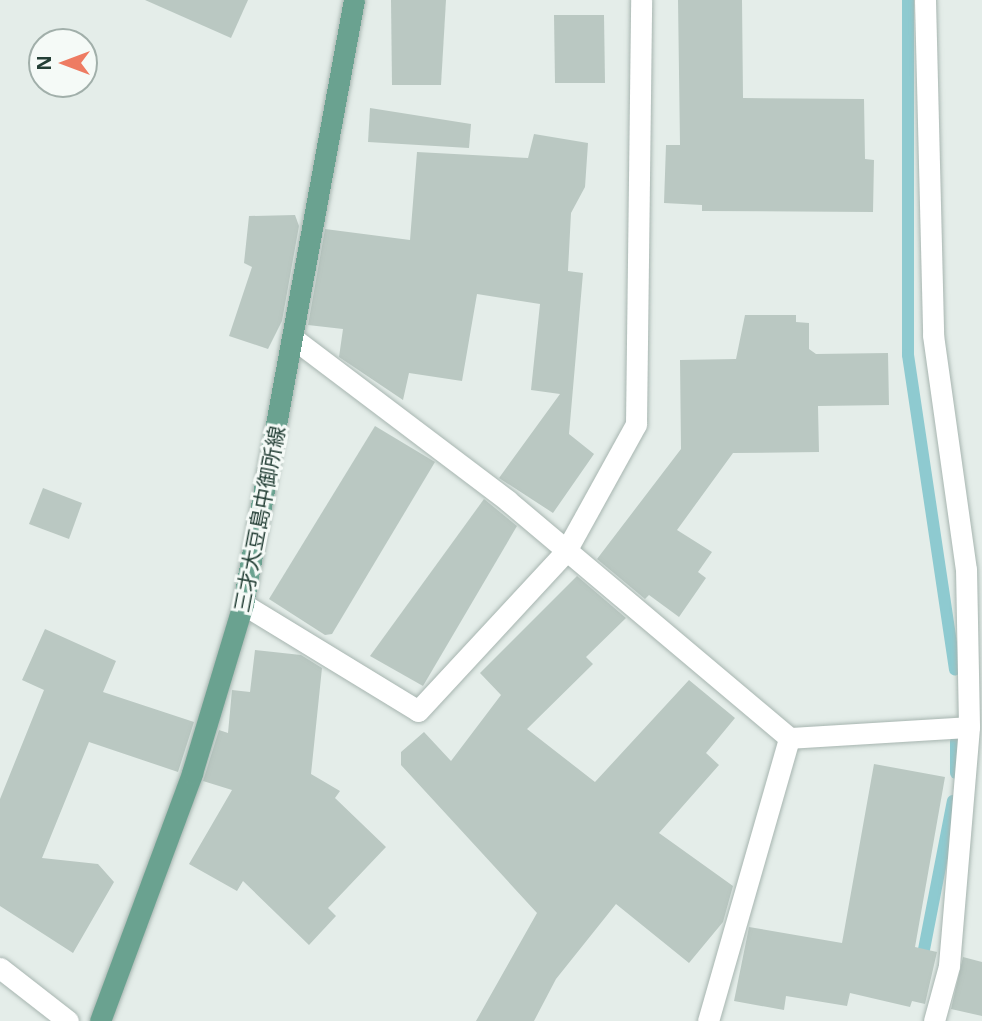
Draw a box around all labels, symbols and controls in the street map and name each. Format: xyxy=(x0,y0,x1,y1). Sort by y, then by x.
north arrow xyxy=(28,28,98,98)
text: N xyxy=(31,55,57,71)
street label: 三才大豆島中御所線 xyxy=(229,424,289,614)

